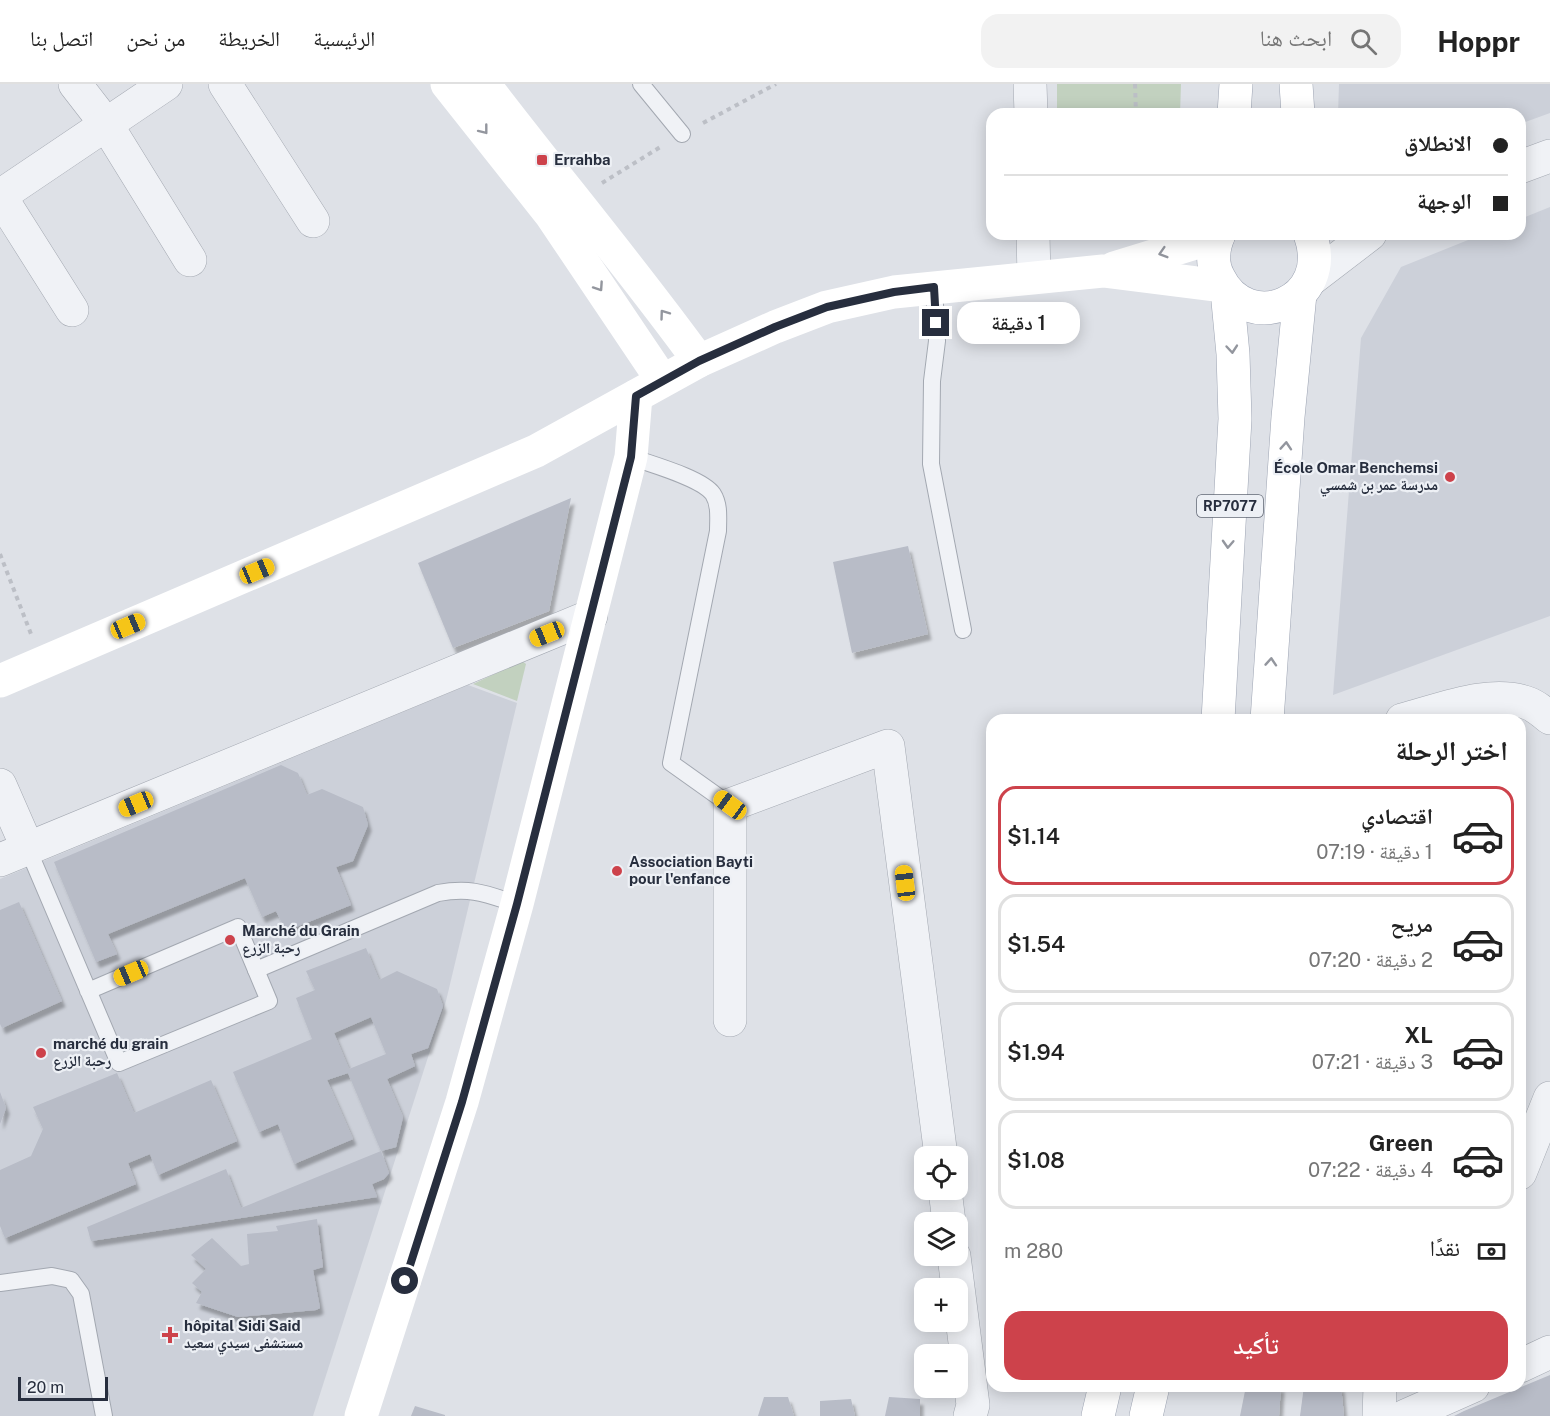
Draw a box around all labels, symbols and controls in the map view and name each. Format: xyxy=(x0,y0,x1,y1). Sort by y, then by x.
search box xyxy=(981,14,1401,68)
text: ابحث هنا xyxy=(1260,25,1332,51)
icon: search xyxy=(1347,25,1380,58)
text: Hoppr xyxy=(1437,25,1520,58)
text: اتصل بنا xyxy=(30,26,93,51)
text: من نحن xyxy=(126,26,185,51)
text: الخريطة xyxy=(218,26,280,51)
text: الرئيسية xyxy=(313,26,375,51)
one-way arrow xyxy=(476,123,487,134)
text: الانطلاق xyxy=(1404,130,1472,156)
place label: Errahba xyxy=(554,151,611,168)
marker: Errahba xyxy=(535,153,549,167)
text: الوجهة xyxy=(1417,188,1472,214)
one-way arrow xyxy=(1158,246,1169,258)
one-way arrow xyxy=(592,280,603,291)
callout: 1 دقيقة xyxy=(957,302,1080,344)
one-way arrow xyxy=(661,309,672,320)
route end xyxy=(922,309,949,336)
text: 1 دقيقة xyxy=(991,311,1046,335)
one-way arrow xyxy=(1225,345,1238,354)
one-way arrow xyxy=(1279,442,1292,451)
place label: École Omar Benchemsi مدرسة عمر بن شمسي xyxy=(1274,459,1438,497)
marker: École Omar Benchemsi مدرسة عمر بن شمسي xyxy=(1443,470,1457,484)
road number: RP7077 xyxy=(1197,495,1263,517)
one-way arrow xyxy=(1222,540,1235,549)
car xyxy=(237,556,277,586)
car xyxy=(108,611,148,641)
car xyxy=(527,619,567,649)
one-way arrow xyxy=(1264,657,1277,666)
text: اختر الرحلة xyxy=(1395,734,1508,766)
car xyxy=(710,787,750,823)
car xyxy=(116,789,156,819)
text: اقتصادي xyxy=(1361,803,1433,829)
icon: car xyxy=(1451,809,1505,863)
text: $1.14 xyxy=(1007,823,1060,849)
text: 1 دقيقة · 07:19 xyxy=(1316,840,1433,864)
place label: Association Bayti pour l'enfance xyxy=(629,853,753,887)
marker: Association Bayti pour l'enfance xyxy=(610,864,624,878)
car xyxy=(894,864,916,902)
text: مريح xyxy=(1390,911,1433,937)
icon: car xyxy=(1451,917,1505,971)
place label: Marché du Grain رحبة الزرع xyxy=(242,922,360,958)
text: $1.54 xyxy=(1007,931,1065,957)
marker: Marché du Grain رحبة الزرع xyxy=(223,933,237,947)
text: 2 دقيقة · 07:20 xyxy=(1308,948,1433,972)
car xyxy=(111,958,151,988)
text: XL xyxy=(1405,1022,1433,1048)
icon: car xyxy=(1451,1025,1505,1079)
place label: marché du grain رحبة الزرع xyxy=(53,1035,168,1071)
text: $1.94 xyxy=(1007,1039,1065,1065)
marker: marché du grain رحبة الزرع xyxy=(34,1046,48,1060)
text: 3 دقيقة · 07:21 xyxy=(1312,1050,1433,1074)
text: Green xyxy=(1369,1130,1433,1156)
icon: car xyxy=(1451,1133,1505,1187)
map controls xyxy=(914,1146,968,1398)
button: locate xyxy=(914,1146,968,1200)
text: $1.08 xyxy=(1007,1147,1065,1173)
text: 4 دقيقة · 07:22 xyxy=(1308,1158,1433,1182)
button: layers xyxy=(914,1212,968,1266)
text: نقدًا xyxy=(1430,1235,1460,1261)
icon: cash xyxy=(1475,1235,1508,1268)
text: 280 m xyxy=(1004,1239,1063,1263)
route start xyxy=(391,1267,418,1294)
button: + xyxy=(914,1278,968,1332)
button: تأكيد xyxy=(1004,1311,1508,1380)
place label: hôpital Sidi Said مستشفى سيدي سعيد xyxy=(184,1317,303,1355)
marker: hôpital Sidi Said مستشفى سيدي سعيد xyxy=(161,1326,179,1344)
button: − xyxy=(914,1344,968,1398)
scale bar xyxy=(18,1374,108,1402)
text: 20 m xyxy=(27,1378,64,1397)

